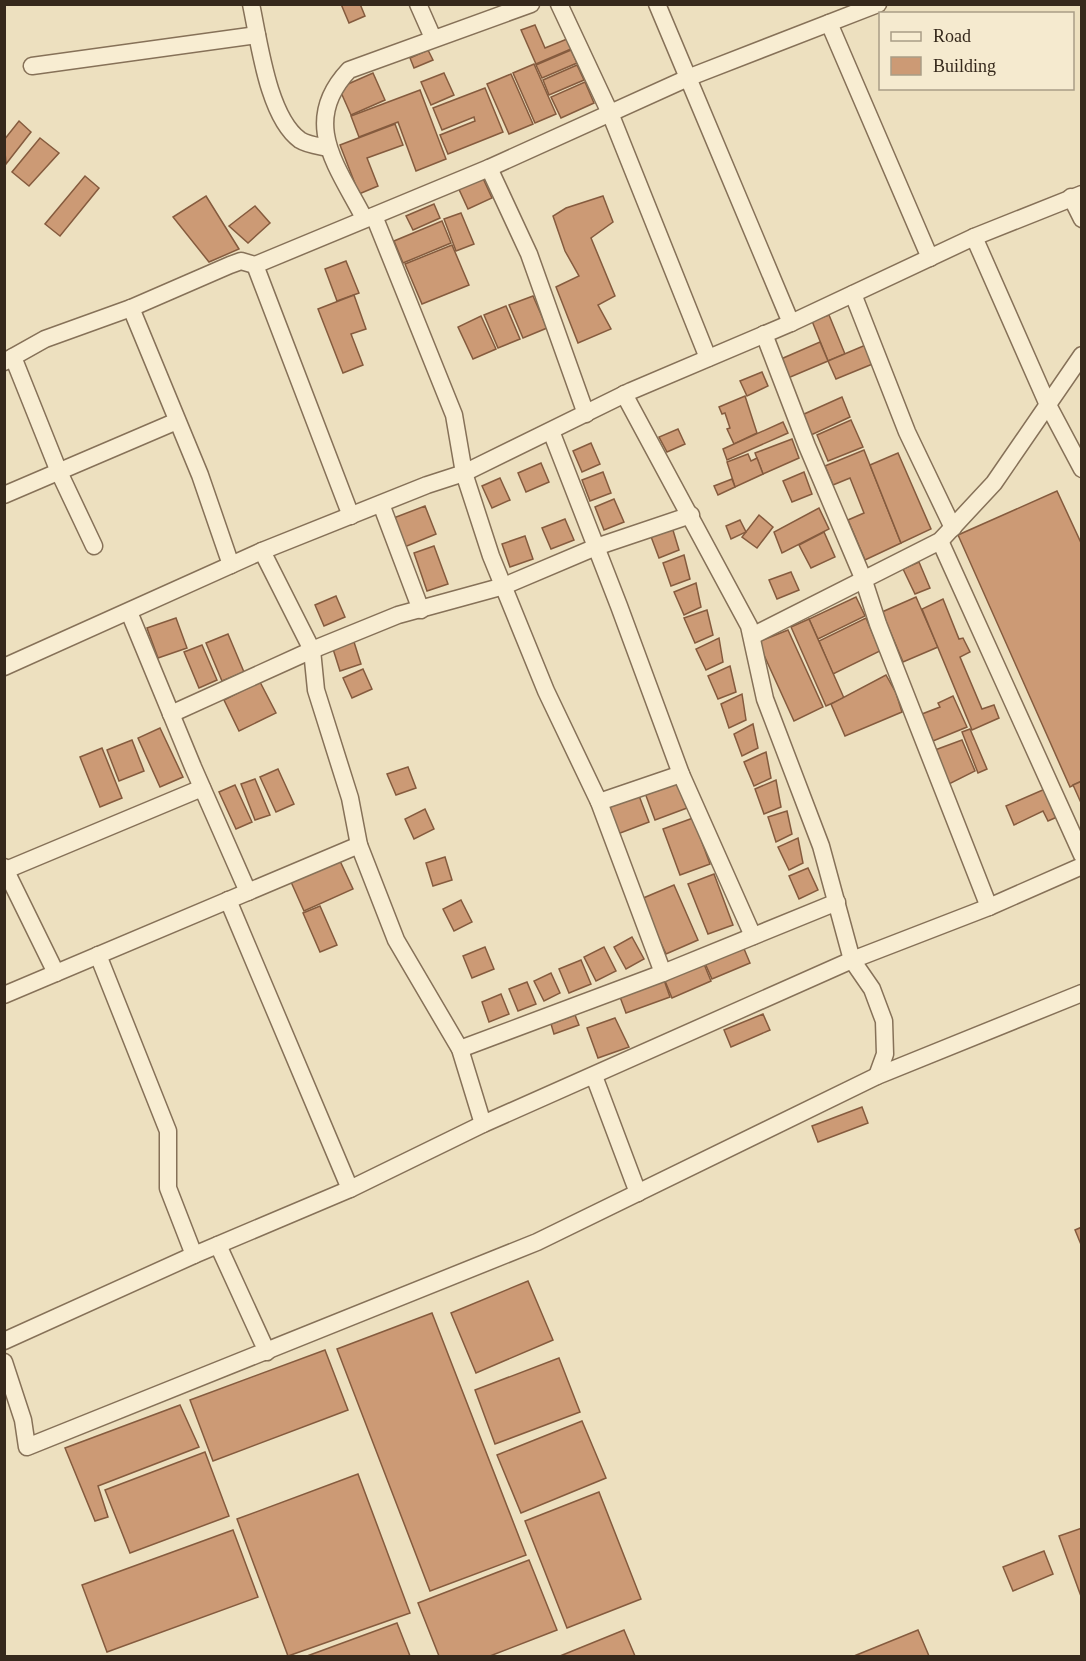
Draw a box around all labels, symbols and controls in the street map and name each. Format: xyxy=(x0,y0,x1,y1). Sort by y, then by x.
legend xyxy=(879,12,1074,90)
text: Road xyxy=(933,26,971,46)
text: Building xyxy=(933,56,996,76)

